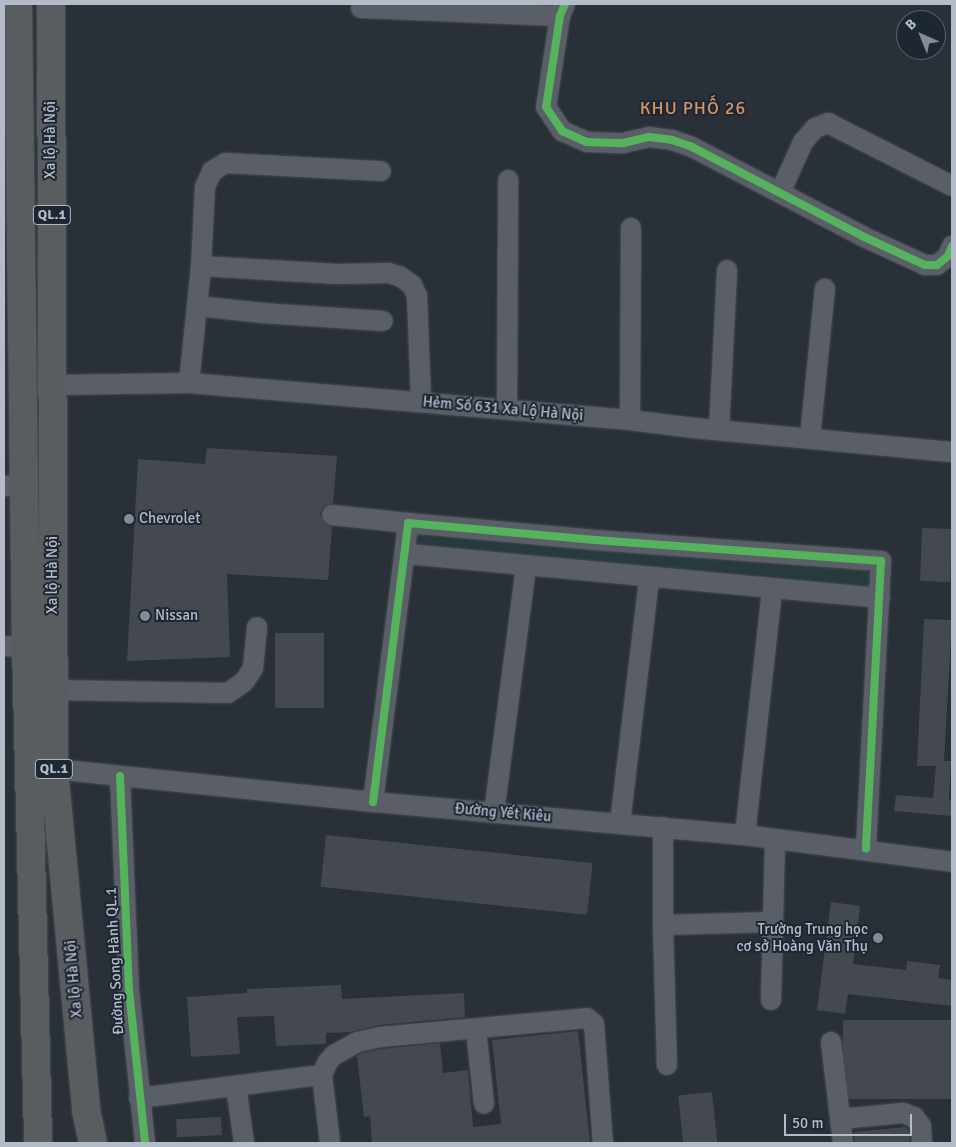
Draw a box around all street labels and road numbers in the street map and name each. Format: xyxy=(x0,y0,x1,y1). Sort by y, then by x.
street label: Xa lộ Hà Nội xyxy=(42,101,60,179)
road number: QL.1 xyxy=(32,204,72,226)
street label: Hẻm Số 631 Xa Lộ Hà Nội xyxy=(422,393,584,425)
street label: Xa lộ Hà Nội xyxy=(44,536,62,614)
road number: QL.1 xyxy=(34,758,74,781)
street label: Đường Yết Kiêu xyxy=(454,800,552,826)
street label: Đường Song Hành QL.1 xyxy=(102,887,128,1035)
street label: Xa lộ Hà Nội xyxy=(62,939,86,1019)

